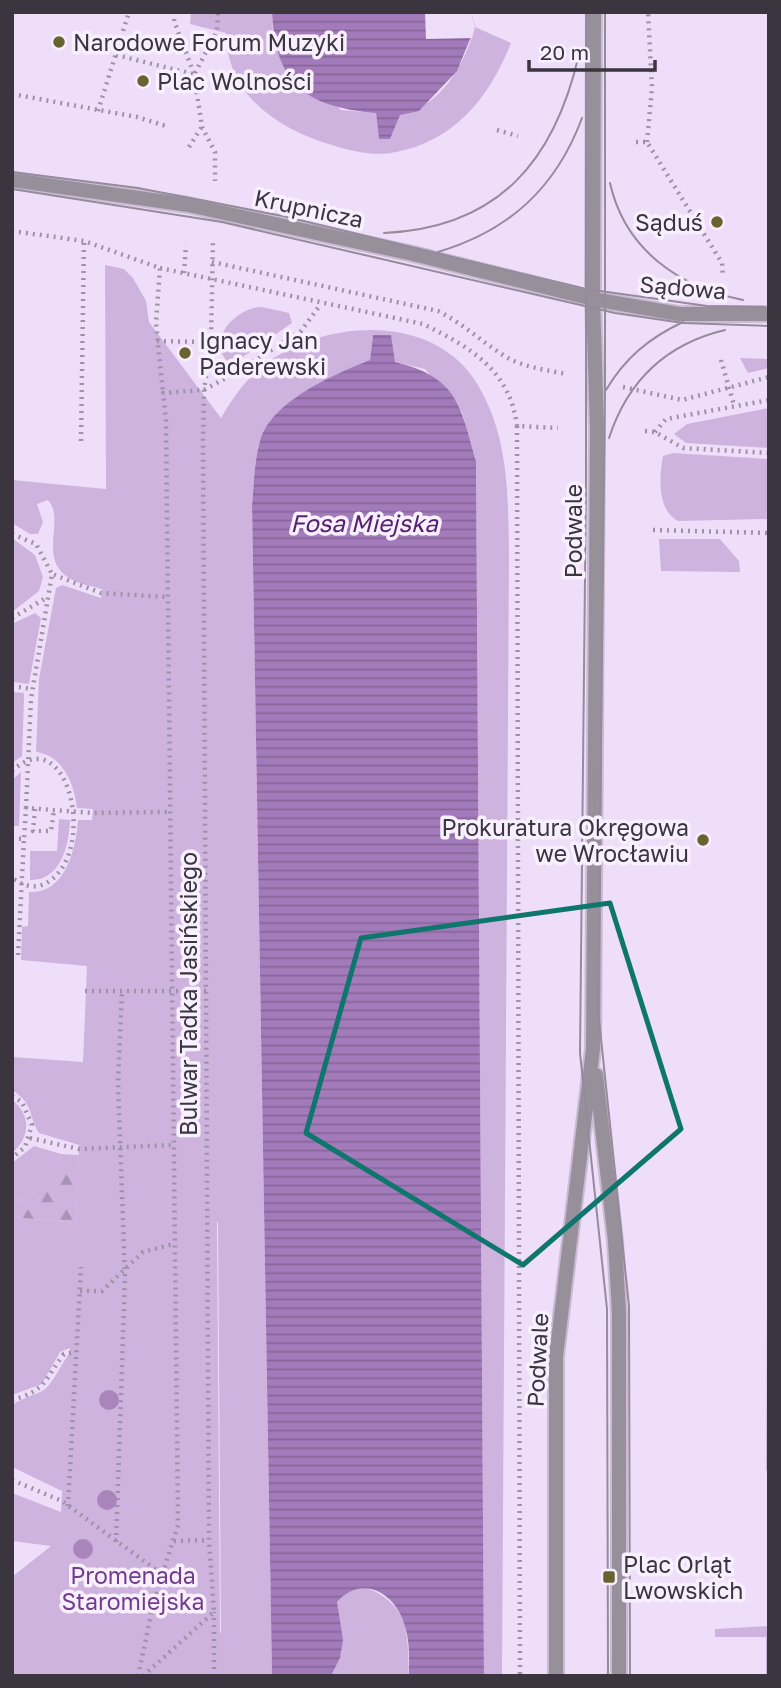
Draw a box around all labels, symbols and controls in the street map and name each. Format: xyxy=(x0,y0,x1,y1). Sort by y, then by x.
place label: Narodowe Forum Muzyki xyxy=(73,28,345,56)
scale bar xyxy=(529,28,655,72)
marker: Narodowe Forum Muzyki xyxy=(51,34,67,50)
text: 20 m xyxy=(540,39,589,65)
place label: Plac Wolności xyxy=(157,67,312,95)
marker: Plac Wolności xyxy=(135,73,151,89)
street label: Krupnicza xyxy=(252,183,366,233)
place label: Sąduś xyxy=(635,208,703,236)
marker: Sąduś xyxy=(709,214,725,230)
street label: Sądowa xyxy=(639,269,727,305)
place label: Ignacy Jan Paderewski xyxy=(199,326,326,380)
marker: Ignacy Jan Paderewski xyxy=(177,345,193,361)
street label: Podwale xyxy=(559,484,587,578)
water label: Fosa Miejska xyxy=(290,508,439,538)
place label: Prokuratura Okręgowa we Wrocławiu xyxy=(441,813,689,867)
marker: Prokuratura Okręgowa we Wrocławiu xyxy=(695,832,711,848)
street label: Bulwar Tadka Jasińskiego xyxy=(174,852,202,1136)
street label: Podwale xyxy=(521,1312,553,1408)
place label: Plac Orląt Lwowskich xyxy=(623,1550,743,1604)
park label: Promenada Staromiejska xyxy=(62,1561,204,1615)
marker: Plac Orląt Lwowskich xyxy=(601,1569,617,1585)

